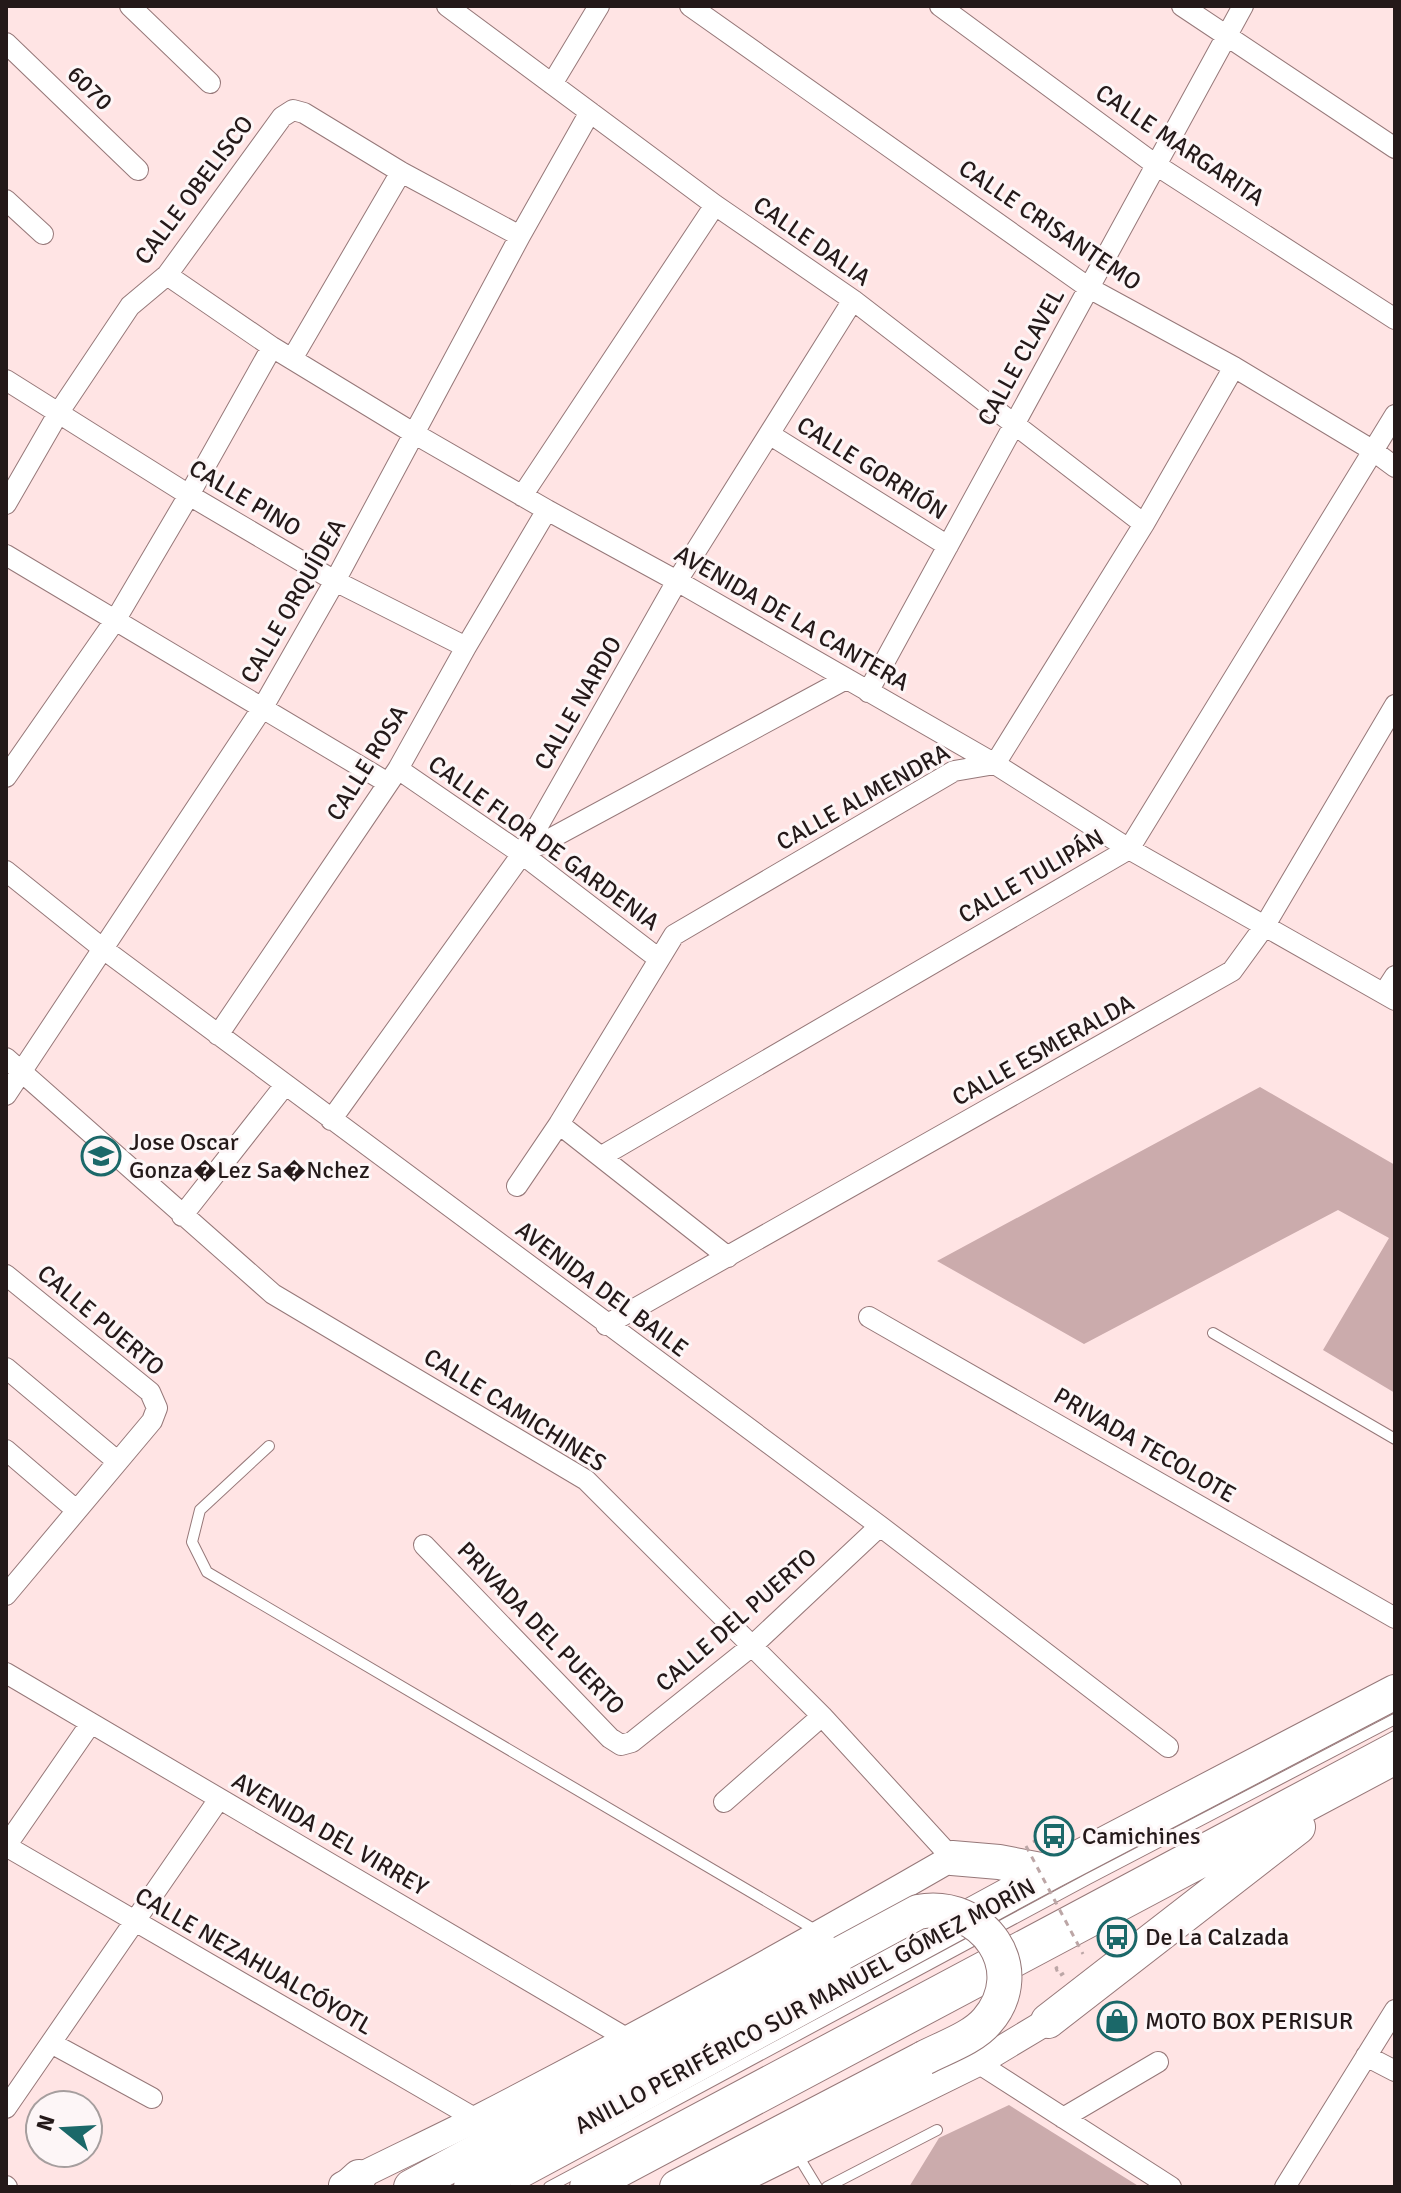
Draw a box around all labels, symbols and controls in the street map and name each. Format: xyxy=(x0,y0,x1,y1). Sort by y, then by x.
street label: 6070 xyxy=(61,59,119,117)
street label: CALLE MARGARITA xyxy=(1090,77,1270,213)
street label: CALLE OBELISCO xyxy=(128,109,260,271)
street label: CALLE CRISANTEMO xyxy=(953,153,1147,297)
street label: CALLE DALIA xyxy=(747,190,877,293)
street label: CALLE CLAVEL xyxy=(971,283,1071,431)
street label: CALLE GORRIÓN xyxy=(791,410,953,526)
street label: CALLE PINO xyxy=(184,453,306,543)
street label: CALLE ORQUÍDEA xyxy=(234,513,352,689)
street label: AVENIDA DE LA CANTERA xyxy=(669,539,915,698)
street label: CALLE NARDO xyxy=(528,631,628,775)
street label: CALLE ROSA xyxy=(320,699,414,826)
street label: CALLE ALMENDRA xyxy=(771,737,955,857)
street label: CALLE FLOR DE GARDENIA xyxy=(422,749,666,937)
street label: CALLE TULIPÁN xyxy=(953,822,1109,930)
street label: CALLE ESMERALDA xyxy=(947,987,1140,1112)
place label: Jose Oscar Gonza�Lez Sa�Nchez xyxy=(129,1127,370,1185)
school or university icon: Jose Oscar Gonza�Lez Sa�Nchez xyxy=(80,1135,122,1177)
street label: AVENIDA DEL BAILE xyxy=(510,1214,694,1364)
street label: CALLE PUERTO xyxy=(31,1258,171,1382)
street label: CALLE CAMICHINES xyxy=(418,1342,612,1478)
street label: PRIVADA TECOLOTE xyxy=(1049,1381,1241,1509)
street label: PRIVADA DEL PUERTO xyxy=(451,1535,631,1721)
street label: CALLE DEL PUERTO xyxy=(649,1542,823,1698)
street label: AVENIDA DEL VIRREY xyxy=(227,1766,433,1902)
bus stop icon: Camichines xyxy=(1033,1815,1075,1857)
place label: Camichines xyxy=(1082,1821,1201,1851)
street label: ANILLO PERIFÉRICO SUR MANUEL GÓMEZ MORÍN xyxy=(570,1871,1040,2141)
street label: CALLE NEZAHUALCÓYOTL xyxy=(130,1881,378,2041)
bus stop icon: De La Calzada xyxy=(1096,1916,1138,1958)
place label: De La Calzada xyxy=(1145,1922,1289,1952)
shop icon: MOTO BOX PERISUR xyxy=(1096,2000,1138,2042)
place label: MOTO BOX PERISUR xyxy=(1145,2006,1353,2036)
north arrow xyxy=(24,2089,104,2169)
text: N xyxy=(30,2112,61,2134)

